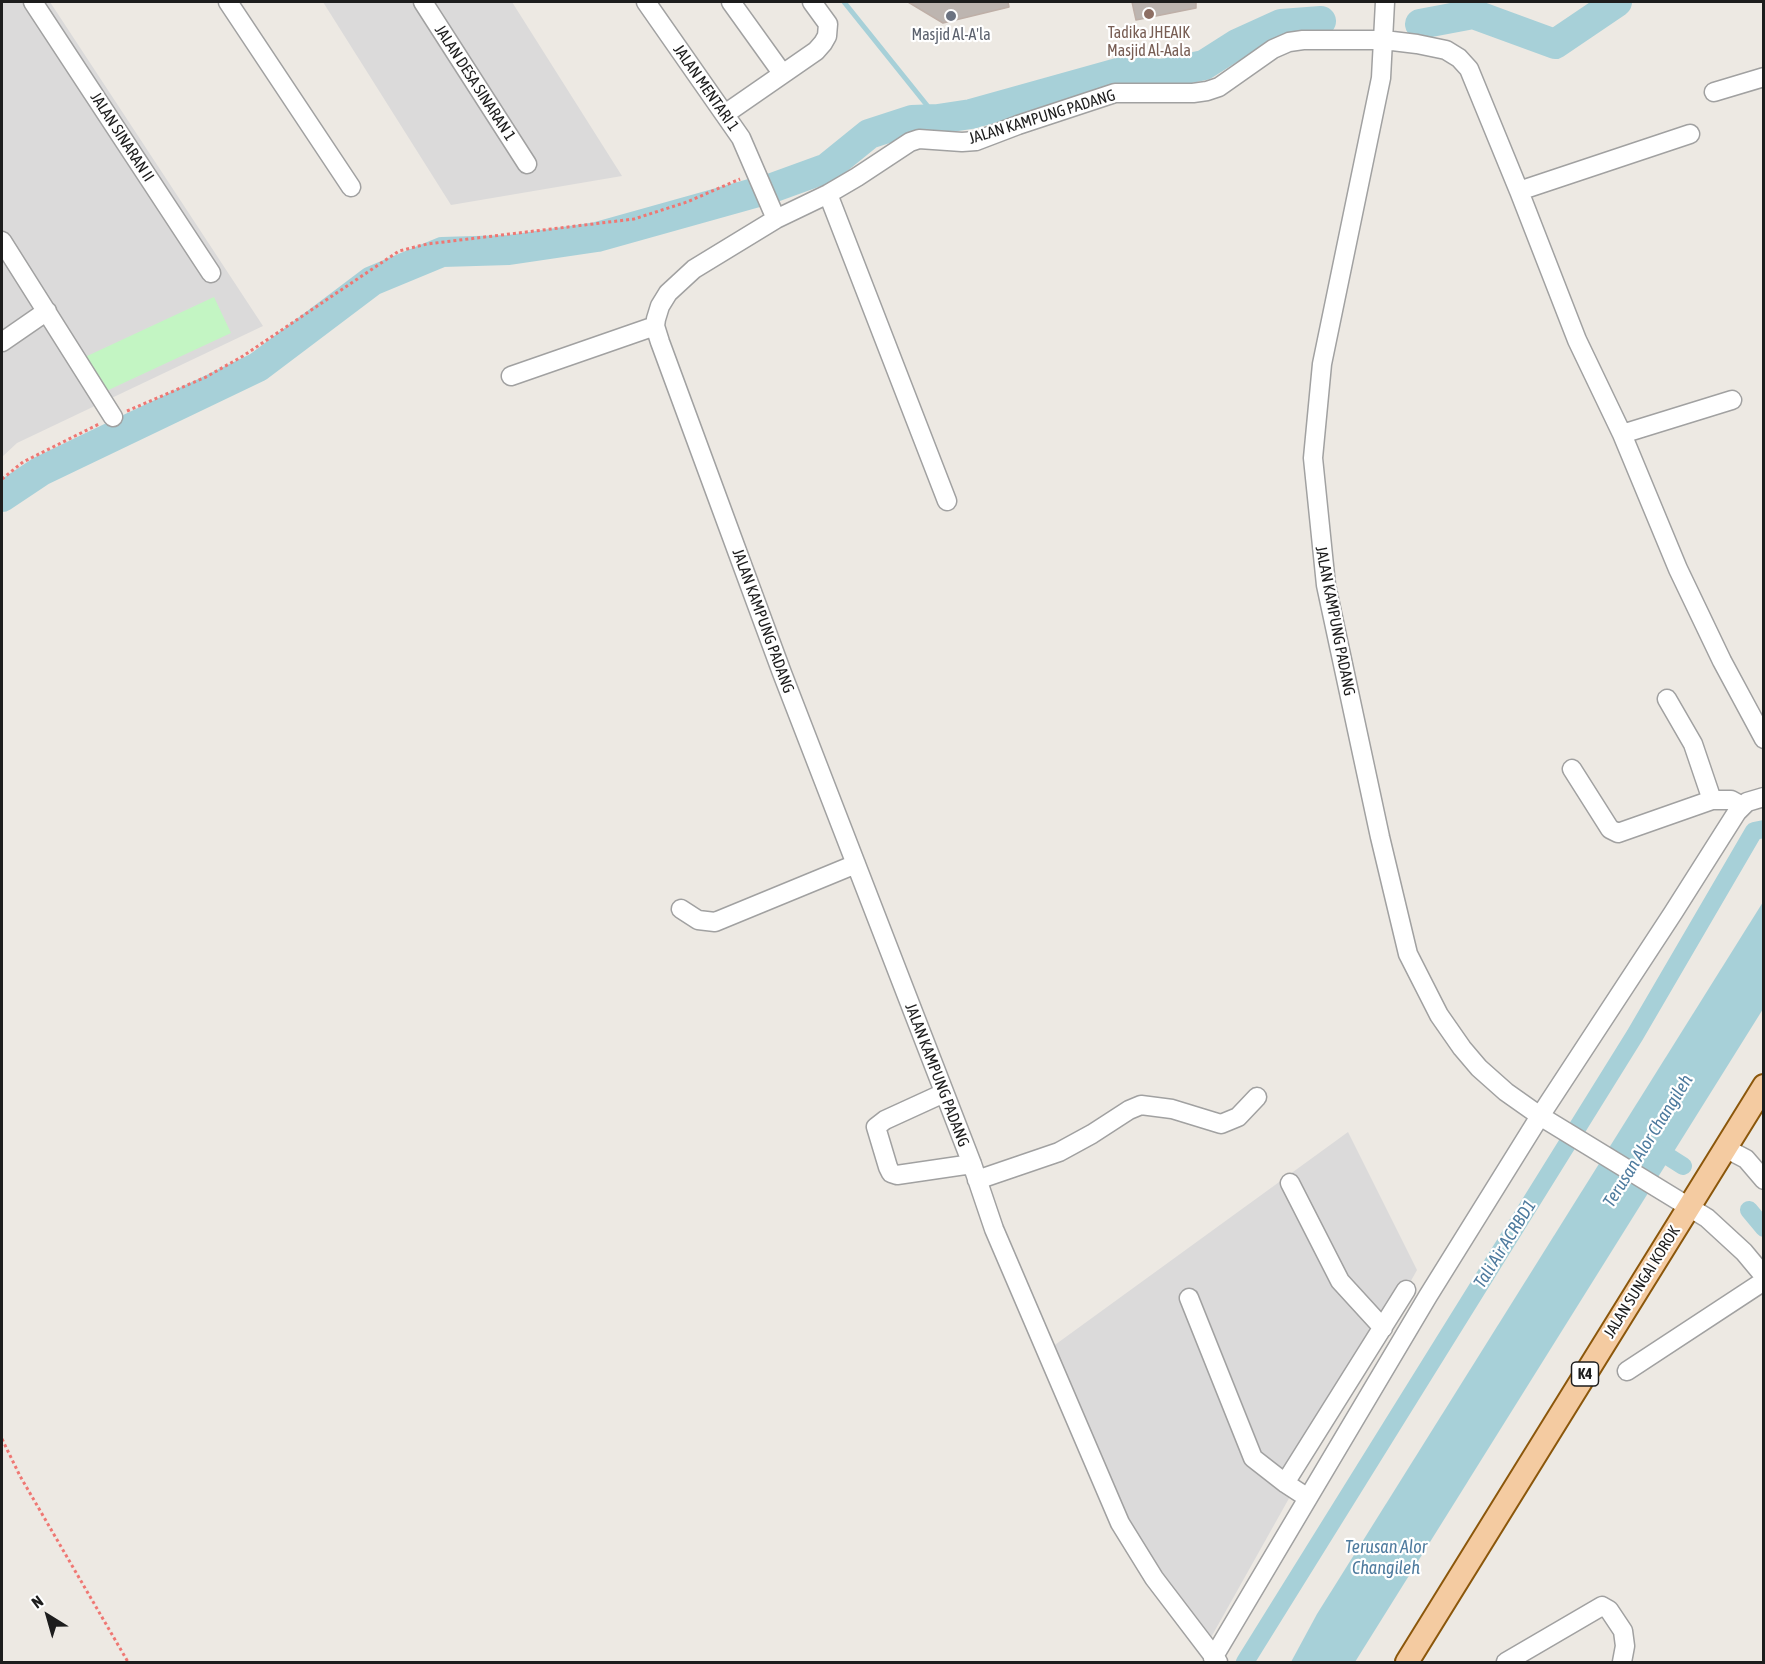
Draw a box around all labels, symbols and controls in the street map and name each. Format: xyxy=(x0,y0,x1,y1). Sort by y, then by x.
marker: Tadika JHEAIK Masjid Al-Aala xyxy=(1142,7,1156,21)
marker: Masjid Al-A'la xyxy=(944,9,958,23)
street label: JALAN DESA SINARAN 1 xyxy=(430,21,520,145)
place label: Tadika JHEAIK Masjid Al-Aala xyxy=(1107,23,1191,61)
place label: Masjid Al-A'la xyxy=(911,25,991,45)
street label: JALAN MENTARI 1 xyxy=(669,41,743,135)
street label: JALAN KAMPUNG PADANG xyxy=(966,86,1118,148)
street label: JALAN SINARAN II xyxy=(86,89,158,185)
street label: JALAN KAMPUNG PADANG xyxy=(1311,544,1359,698)
street label: JALAN KAMPUNG PADANG xyxy=(728,546,798,696)
street label: JALAN KAMPUNG PADANG xyxy=(901,1001,973,1149)
water label: Terusan Alor Changileh xyxy=(1598,1071,1698,1211)
water label: Tali Air ACRBD1 xyxy=(1469,1196,1541,1292)
street label: JALAN SUNGAI KOROK xyxy=(1600,1222,1684,1342)
road number: K4 xyxy=(1572,1362,1598,1386)
water label: Terusan Alor Changileh xyxy=(1345,1536,1427,1578)
north arrow xyxy=(18,1586,78,1646)
text: N xyxy=(28,1592,46,1612)

